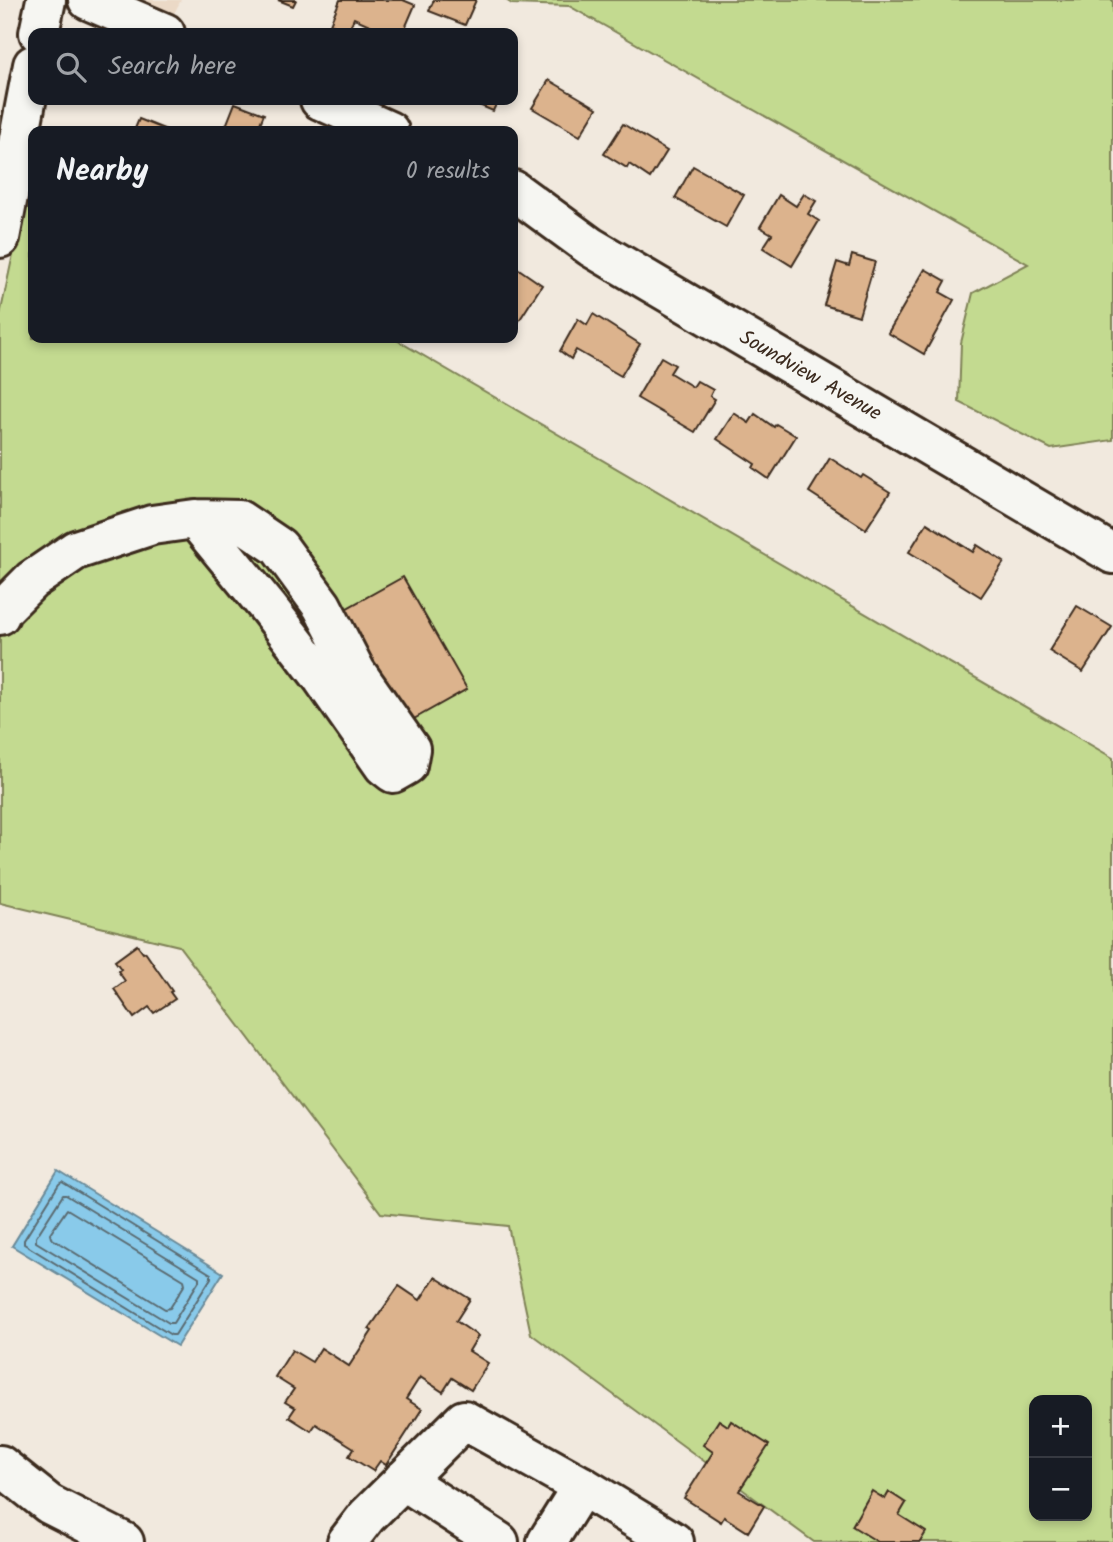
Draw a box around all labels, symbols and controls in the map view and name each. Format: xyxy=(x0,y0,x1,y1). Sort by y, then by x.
search box xyxy=(28,28,518,105)
text: Search here xyxy=(108,46,236,88)
icon: search xyxy=(52,48,90,86)
text: Nearby xyxy=(56,148,148,196)
text: 0 results xyxy=(406,154,490,190)
street label: Soundview Avenue xyxy=(732,322,888,431)
map controls xyxy=(1029,1395,1092,1521)
button: + xyxy=(1029,1395,1092,1458)
button: − xyxy=(1029,1458,1092,1521)

